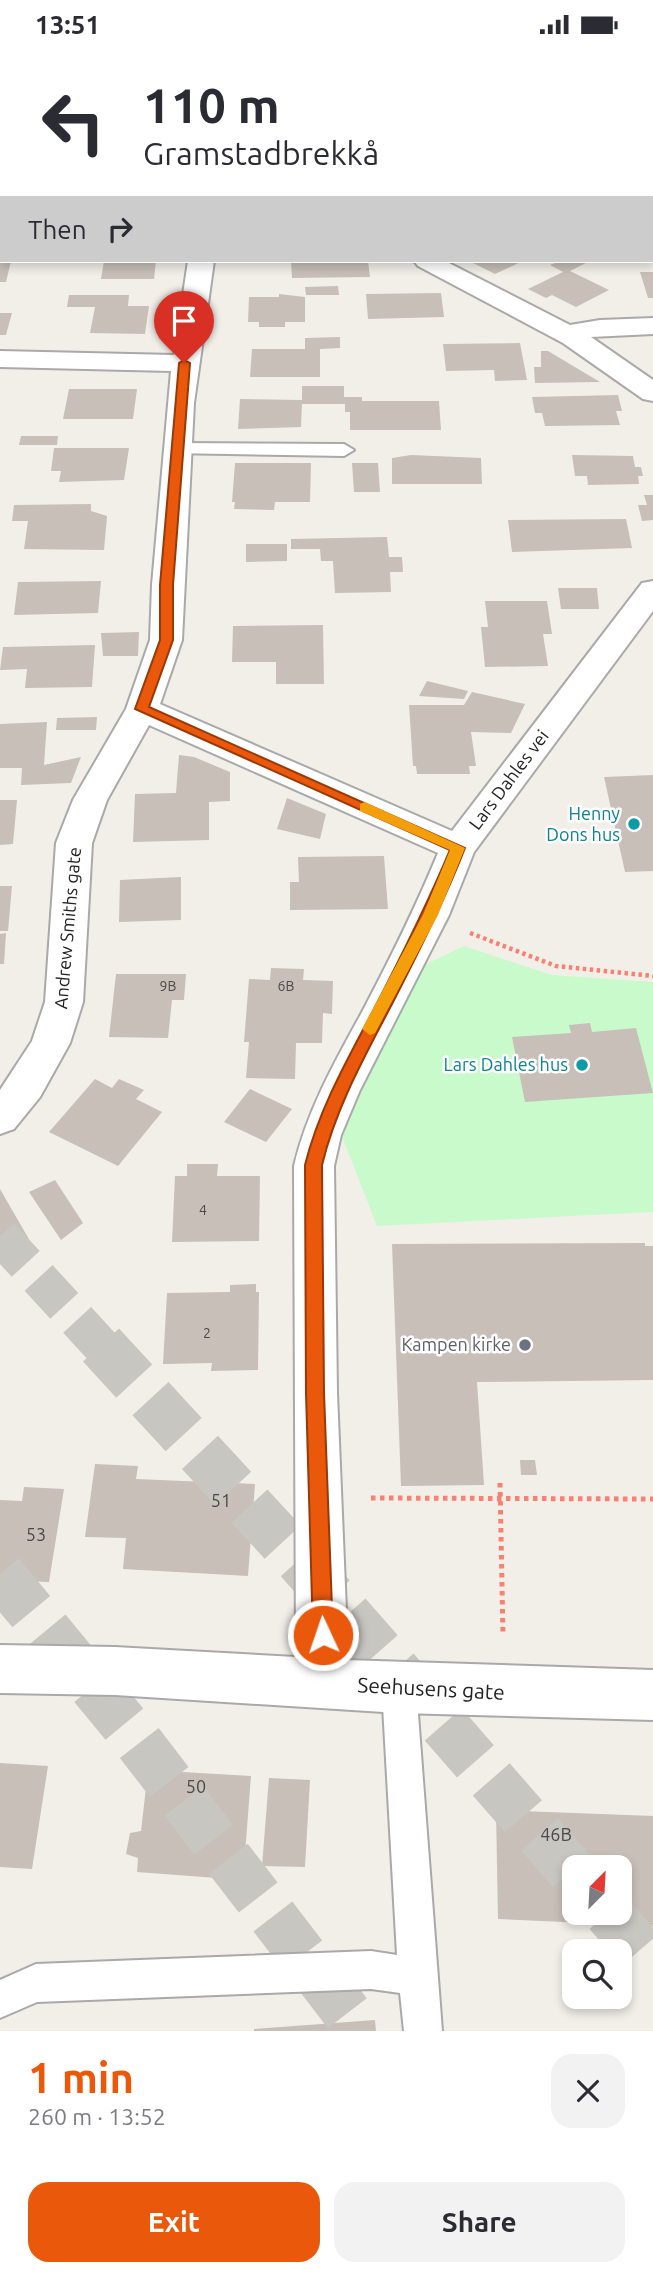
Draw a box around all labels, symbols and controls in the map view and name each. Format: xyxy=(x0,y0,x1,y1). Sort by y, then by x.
text: 13:51 xyxy=(35,10,100,39)
icon: left xyxy=(28,77,119,168)
text: 110 m xyxy=(143,77,280,132)
text: Gramstadbrekkå xyxy=(143,135,379,171)
icon: right xyxy=(101,210,139,248)
text: Then xyxy=(28,215,87,244)
pin xyxy=(154,291,214,363)
icon: arrive xyxy=(165,302,203,340)
street label: Lars Dahles vei xyxy=(464,726,552,833)
place label: Henny Dons hus xyxy=(546,803,620,844)
marker: Henny Dons hus xyxy=(626,816,642,832)
street label: Andrew Smiths gate xyxy=(50,846,84,1010)
house number: 9B xyxy=(160,978,176,994)
house number: 6B xyxy=(278,978,294,994)
place label: Lars Dahles hus xyxy=(444,1054,568,1074)
marker: Lars Dahles hus xyxy=(574,1057,590,1073)
house number: 4 xyxy=(199,1202,207,1218)
house number: 2 xyxy=(203,1325,211,1341)
place label: Kampen kirke xyxy=(401,1334,511,1354)
marker: Kampen kirke xyxy=(517,1337,533,1353)
house number: 51 xyxy=(211,1490,231,1510)
house number: 53 xyxy=(26,1524,46,1544)
position arrow xyxy=(286,1598,360,1672)
street label: Seehusens gate xyxy=(357,1672,505,1704)
house number: 50 xyxy=(186,1776,206,1796)
house number: 46B xyxy=(540,1824,572,1844)
north arrow xyxy=(562,1855,632,1925)
map controls xyxy=(562,1855,632,2009)
button: search xyxy=(562,1939,632,2009)
text: 1 min xyxy=(28,2054,134,2101)
button: close xyxy=(551,2054,625,2128)
text: 260 m · 13:52 xyxy=(28,2104,166,2129)
button: Exit xyxy=(28,2182,320,2262)
button: Share xyxy=(334,2182,625,2262)

